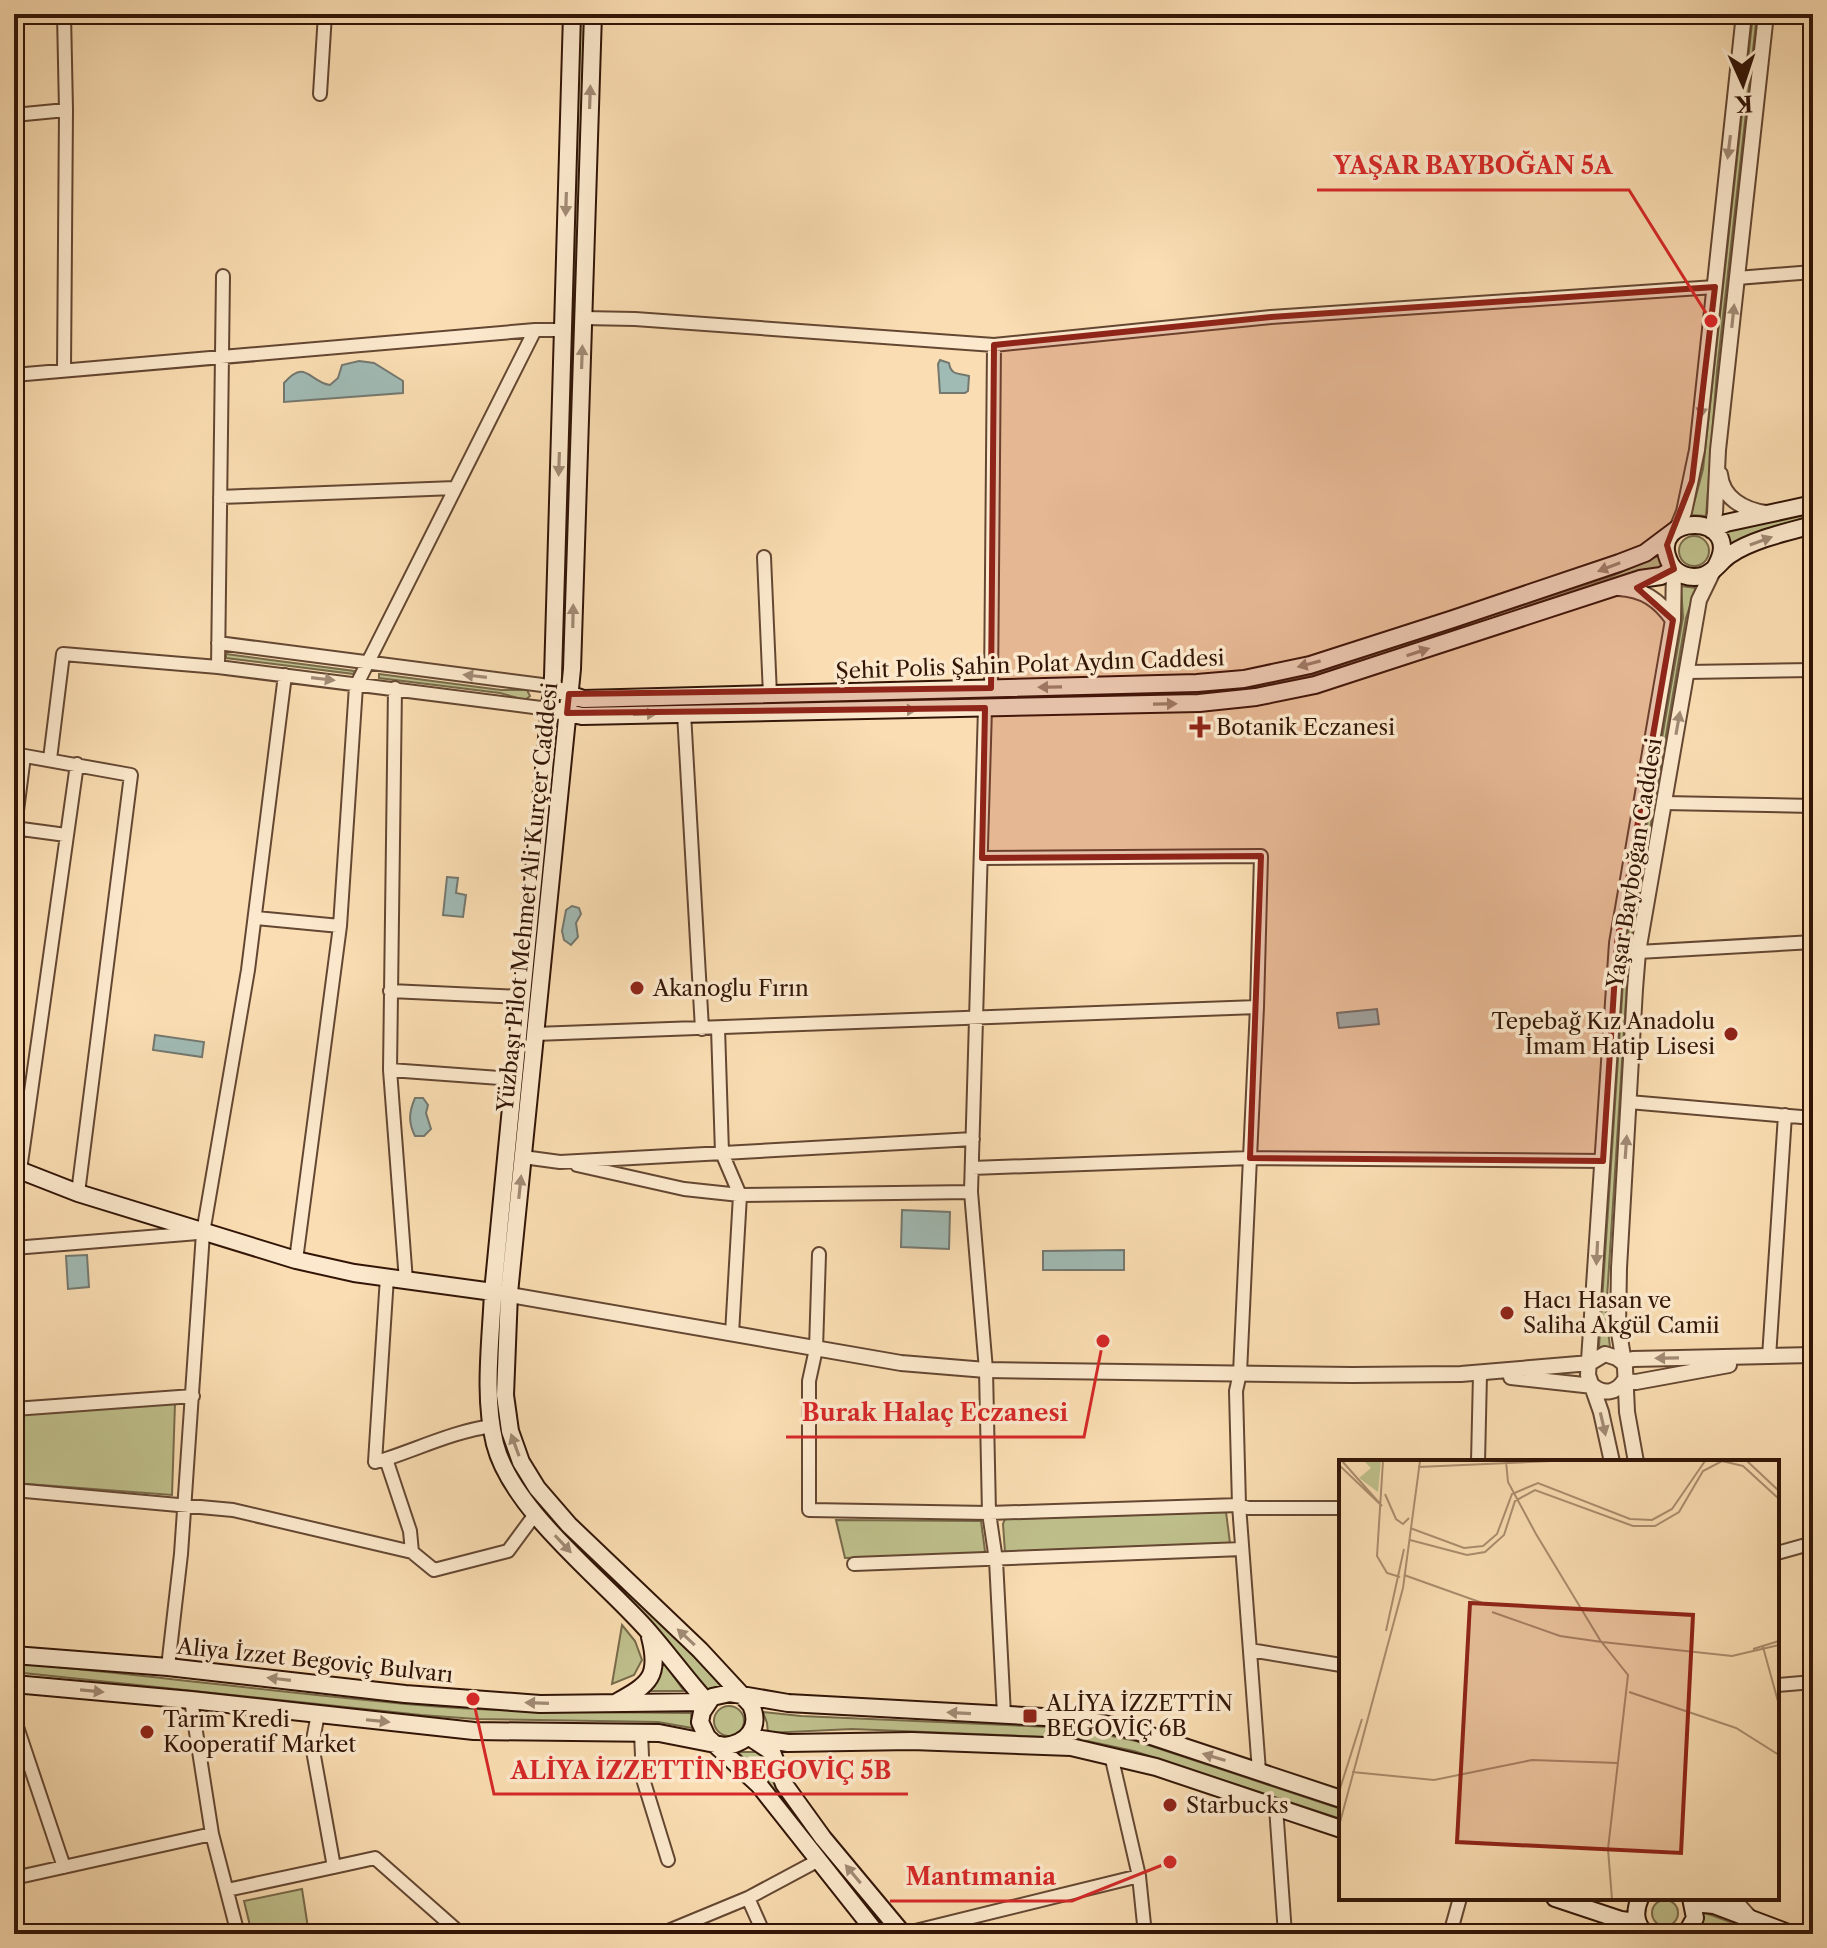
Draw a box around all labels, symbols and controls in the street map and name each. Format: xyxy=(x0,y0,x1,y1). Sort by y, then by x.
north arrow xyxy=(1703,44,1783,124)
one-way arrow xyxy=(583,84,596,109)
text: K xyxy=(1733,90,1754,117)
one-way arrow xyxy=(1722,135,1735,160)
callout: YAŞAR BAYBOĞAN 5A xyxy=(1317,142,1629,190)
text: YAŞAR BAYBOĞAN 5A xyxy=(1332,150,1614,180)
one-way arrow xyxy=(560,192,573,217)
one-way arrow xyxy=(1726,303,1739,328)
one-way arrow xyxy=(575,344,588,369)
one-way arrow xyxy=(1695,394,1708,419)
one-way arrow xyxy=(552,452,565,477)
one-way arrow xyxy=(1749,534,1773,547)
one-way arrow xyxy=(1597,561,1621,574)
one-way arrow xyxy=(567,603,580,628)
street label: Şehit Polis Şahin Polat Aydın Caddesi xyxy=(835,644,1225,685)
one-way arrow xyxy=(1406,645,1430,657)
one-way arrow xyxy=(1296,659,1321,671)
one-way arrow xyxy=(462,670,487,683)
one-way arrow xyxy=(311,673,336,686)
one-way arrow xyxy=(1037,680,1062,693)
street label: Yüzbaşı Pilot Mehmet Ali Kurçer Caddesi xyxy=(491,681,564,1114)
one-way arrow xyxy=(1153,698,1178,711)
one-way arrow xyxy=(893,704,918,716)
one-way arrow xyxy=(633,708,658,720)
one-way arrow xyxy=(1672,710,1684,735)
place label: Botanik Eczanesi xyxy=(1216,714,1395,741)
marker: Botanik Eczanesi xyxy=(1191,718,1209,736)
street label: Yaşar Bayboğan Caddesi xyxy=(1601,736,1668,991)
place label: Akanoglu Fırın xyxy=(652,975,809,1002)
marker: Akanoglu Fırın xyxy=(628,979,646,997)
place label: Tepebağ Kız Anadolu İmam Hatip Lisesi xyxy=(1492,1008,1715,1060)
marker: Tepebağ Kız Anadolu İmam Hatip Lisesi xyxy=(1722,1025,1740,1043)
one-way arrow xyxy=(1620,1134,1633,1159)
one-way arrow xyxy=(513,1174,526,1199)
one-way arrow xyxy=(1590,1241,1603,1266)
place label: Hacı Hasan ve Saliha Akgül Camii xyxy=(1523,1287,1720,1339)
marker: Hacı Hasan ve Saliha Akgül Camii xyxy=(1498,1304,1516,1322)
one-way arrow xyxy=(1654,1352,1679,1365)
callout: Burak Halaç Eczanesi xyxy=(786,1389,1084,1437)
text: Burak Halaç Eczanesi xyxy=(802,1398,1069,1427)
one-way arrow xyxy=(1598,1411,1610,1436)
one-way arrow xyxy=(508,1433,521,1457)
inset map xyxy=(1339,1460,1779,1900)
one-way arrow xyxy=(553,1534,571,1553)
one-way arrow xyxy=(677,1629,696,1647)
street label: Aliya İzzet Begoviç Bulvarı xyxy=(175,1632,455,1688)
one-way arrow xyxy=(266,1673,291,1686)
one-way arrow xyxy=(80,1685,105,1698)
place label: ALİYA İZZETTİN BEGOVİÇ 6B xyxy=(1045,1690,1233,1742)
one-way arrow xyxy=(524,1696,549,1709)
place label: Tarım Kredi Kooperatif Market xyxy=(163,1706,356,1758)
one-way arrow xyxy=(946,1706,971,1719)
marker: ALİYA İZZETTİN BEGOVİÇ 6B xyxy=(1021,1707,1039,1725)
one-way arrow xyxy=(366,1714,391,1727)
marker: Tarım Kredi Kooperatif Market xyxy=(138,1723,156,1741)
callout: ALİYA İZZETTİN BEGOVİÇ 5B xyxy=(494,1746,908,1794)
one-way arrow xyxy=(1201,1750,1225,1762)
text: ALİYA İZZETTİN BEGOVİÇ 5B xyxy=(510,1755,891,1785)
place label: Starbucks xyxy=(1186,1792,1289,1819)
marker: Starbucks xyxy=(1161,1796,1179,1814)
callout: Mantımania xyxy=(890,1853,1072,1901)
text: Mantımania xyxy=(906,1862,1057,1891)
one-way arrow xyxy=(845,1864,862,1884)

